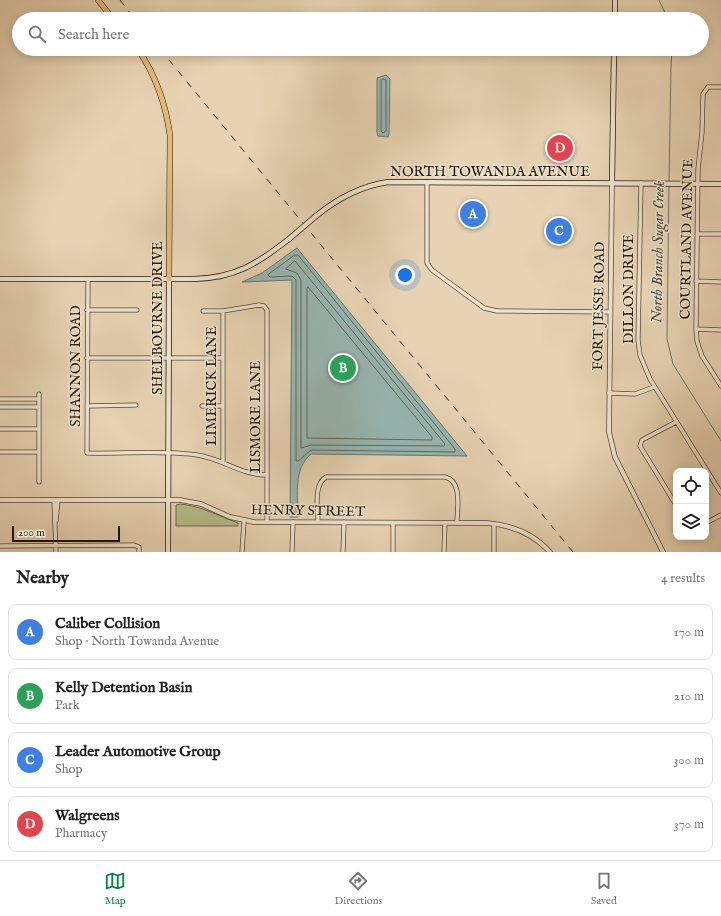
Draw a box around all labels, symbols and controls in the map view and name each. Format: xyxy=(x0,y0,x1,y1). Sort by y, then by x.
search box xyxy=(12,12,709,56)
icon: search xyxy=(26,23,48,45)
text: Search here xyxy=(58,25,129,44)
pin: D xyxy=(547,133,573,163)
street label: COURTLAND AVENUE xyxy=(677,158,697,320)
street label: NORTH TOWANDA AVENUE xyxy=(390,163,590,181)
water label: North Branch Sugar Creek xyxy=(647,181,670,323)
pin: A xyxy=(460,199,486,229)
pin: C xyxy=(546,216,572,246)
street label: DILLON DRIVE xyxy=(620,234,638,344)
street label: SHELBOURNE DRIVE xyxy=(149,241,167,395)
street label: FORT JESSE ROAD xyxy=(589,241,609,371)
your location xyxy=(395,265,415,285)
street label: SHANNON ROAD xyxy=(67,305,85,427)
street label: LIMERICK LANE xyxy=(203,326,221,446)
pin: B xyxy=(330,353,356,383)
street label: LISMORE LANE xyxy=(247,361,265,473)
map controls xyxy=(673,468,709,540)
button: locate xyxy=(673,468,709,504)
street label: HENRY STREET xyxy=(251,501,366,521)
button: layers xyxy=(673,504,709,540)
scale bar xyxy=(12,524,120,543)
text: 200 m xyxy=(18,526,45,540)
text: Nearby xyxy=(16,568,69,589)
text: 4 results xyxy=(661,570,705,587)
text: Caliber Collision xyxy=(55,614,160,633)
text: A xyxy=(26,624,34,641)
text: 170 m xyxy=(674,624,704,641)
text: Shop · North Towanda Avenue xyxy=(55,633,219,650)
text: Kelly Detention Basin xyxy=(55,678,192,697)
text: B xyxy=(26,688,34,705)
text: 210 m xyxy=(674,688,704,705)
text: Park xyxy=(55,697,80,714)
text: Leader Automotive Group xyxy=(55,742,221,761)
text: C xyxy=(25,752,35,769)
text: 300 m xyxy=(673,752,704,769)
text: Shop xyxy=(55,761,83,778)
text: Walgreens xyxy=(55,806,120,825)
text: D xyxy=(25,816,35,833)
text: 370 m xyxy=(674,816,704,833)
text: Pharmacy xyxy=(55,825,107,842)
tab: Map xyxy=(104,870,126,908)
tab: Directions xyxy=(335,870,382,908)
tab: Saved xyxy=(591,870,617,908)

